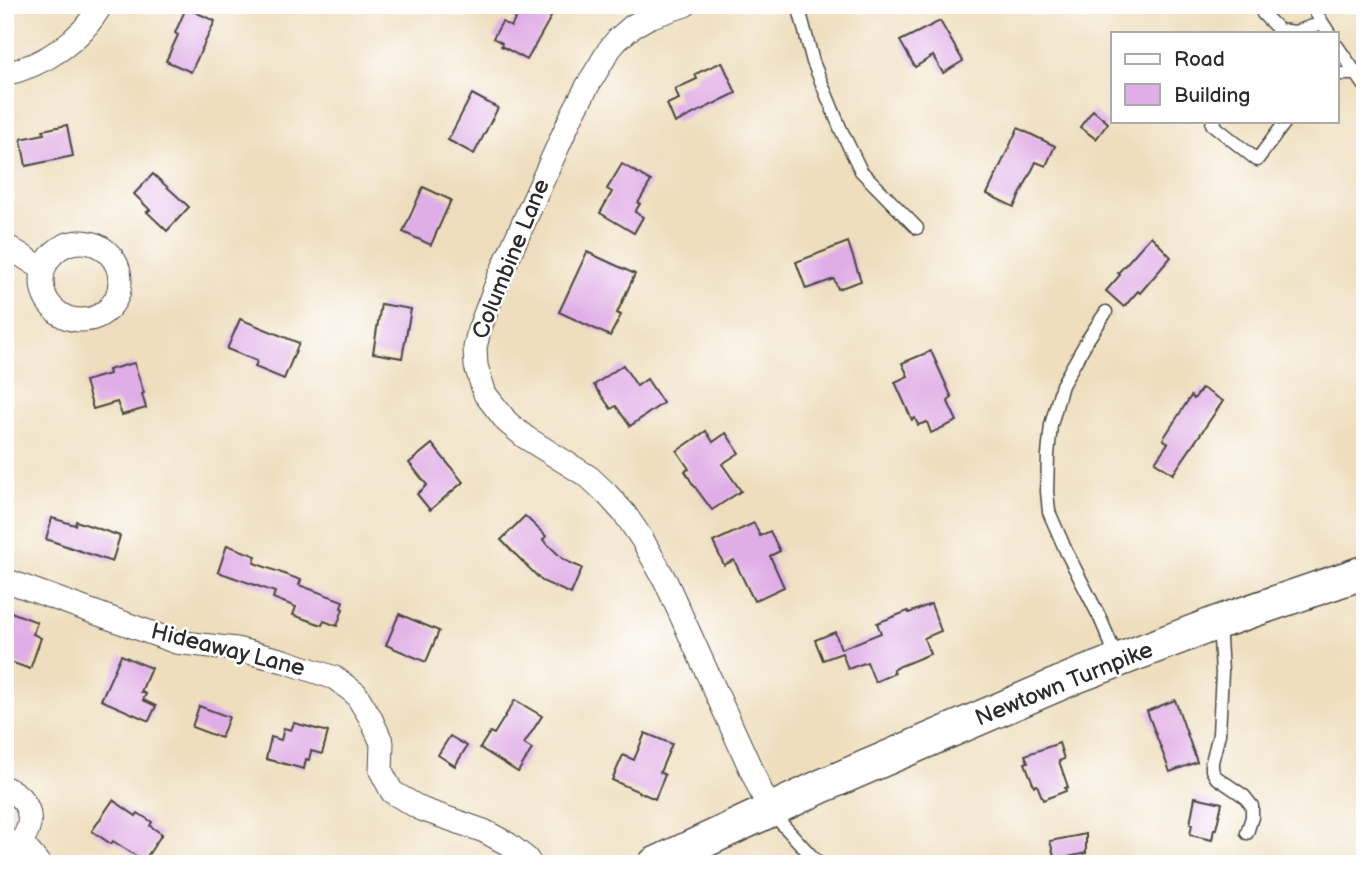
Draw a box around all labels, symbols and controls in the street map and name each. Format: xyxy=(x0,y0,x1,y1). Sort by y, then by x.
legend xyxy=(1111,32,1338,122)
text: Road xyxy=(1174,47,1225,72)
text: Building xyxy=(1174,83,1250,108)
street label: Columbine Lane xyxy=(466,175,556,343)
street label: Hideaway Lane xyxy=(148,617,308,683)
street label: Newtown Turnpike xyxy=(971,636,1157,732)

